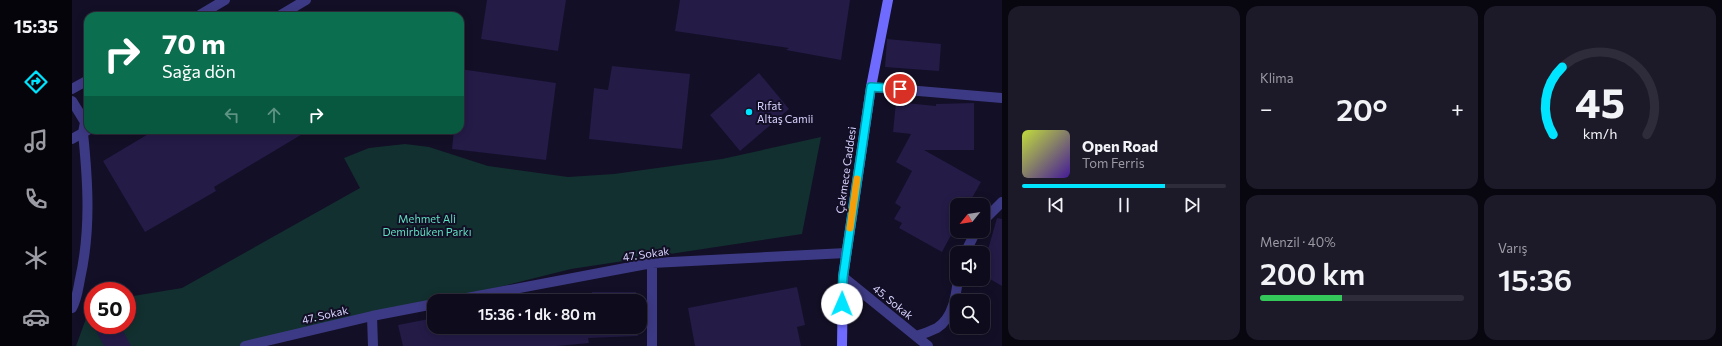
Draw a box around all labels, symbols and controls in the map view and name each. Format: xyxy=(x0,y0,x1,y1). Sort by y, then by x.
text: 15:35 xyxy=(14,15,58,37)
text: 70 m xyxy=(162,26,226,60)
icon: right xyxy=(96,28,148,80)
text: Sağa dön xyxy=(162,60,236,82)
icon: directions xyxy=(22,68,50,96)
text: Klima xyxy=(1260,70,1294,86)
pin xyxy=(883,72,917,106)
text: 45 xyxy=(1575,76,1625,127)
icon: arrive xyxy=(889,78,911,100)
text: 20° xyxy=(1336,90,1387,127)
text: − xyxy=(1260,95,1273,122)
text: + xyxy=(1451,95,1464,122)
place label: Rıfat Altaş Camii xyxy=(757,99,813,125)
icon: left xyxy=(221,104,243,126)
icon: ahead xyxy=(263,104,285,126)
icon: right xyxy=(305,104,327,126)
marker: Rıfat Altaş Camii xyxy=(744,107,754,117)
text: km/h xyxy=(1583,124,1617,142)
street label: Çekmece Caddesi xyxy=(833,125,858,214)
icon: music xyxy=(22,127,50,155)
text: Open Road xyxy=(1082,137,1158,155)
text: Tom Ferris xyxy=(1082,155,1145,171)
icon: phone xyxy=(22,185,50,213)
icon: previous xyxy=(1045,194,1067,216)
icon: pause xyxy=(1113,194,1135,216)
icon: next xyxy=(1181,194,1203,216)
north arrow xyxy=(950,198,990,238)
map controls xyxy=(950,198,990,334)
park label: Mehmet Ali Demirbüken Parkı xyxy=(382,212,472,238)
text: Menzil · 40% xyxy=(1260,234,1336,250)
text: Varış xyxy=(1498,240,1528,256)
icon: climate xyxy=(22,244,50,272)
street label: 47. Sokak xyxy=(622,244,670,263)
button: sound xyxy=(950,246,990,286)
text: 200 km xyxy=(1260,254,1365,291)
text: 15:36 xyxy=(1498,260,1572,297)
street label: 45. Sokak xyxy=(871,281,916,322)
speed limit sign: 50 xyxy=(84,282,136,334)
position arrow xyxy=(821,283,863,325)
button: search xyxy=(950,294,990,334)
icon: car xyxy=(22,303,50,331)
street label: 47. Sokak xyxy=(301,303,349,326)
text: 15:36 · 1 dk · 80 m xyxy=(478,305,596,323)

